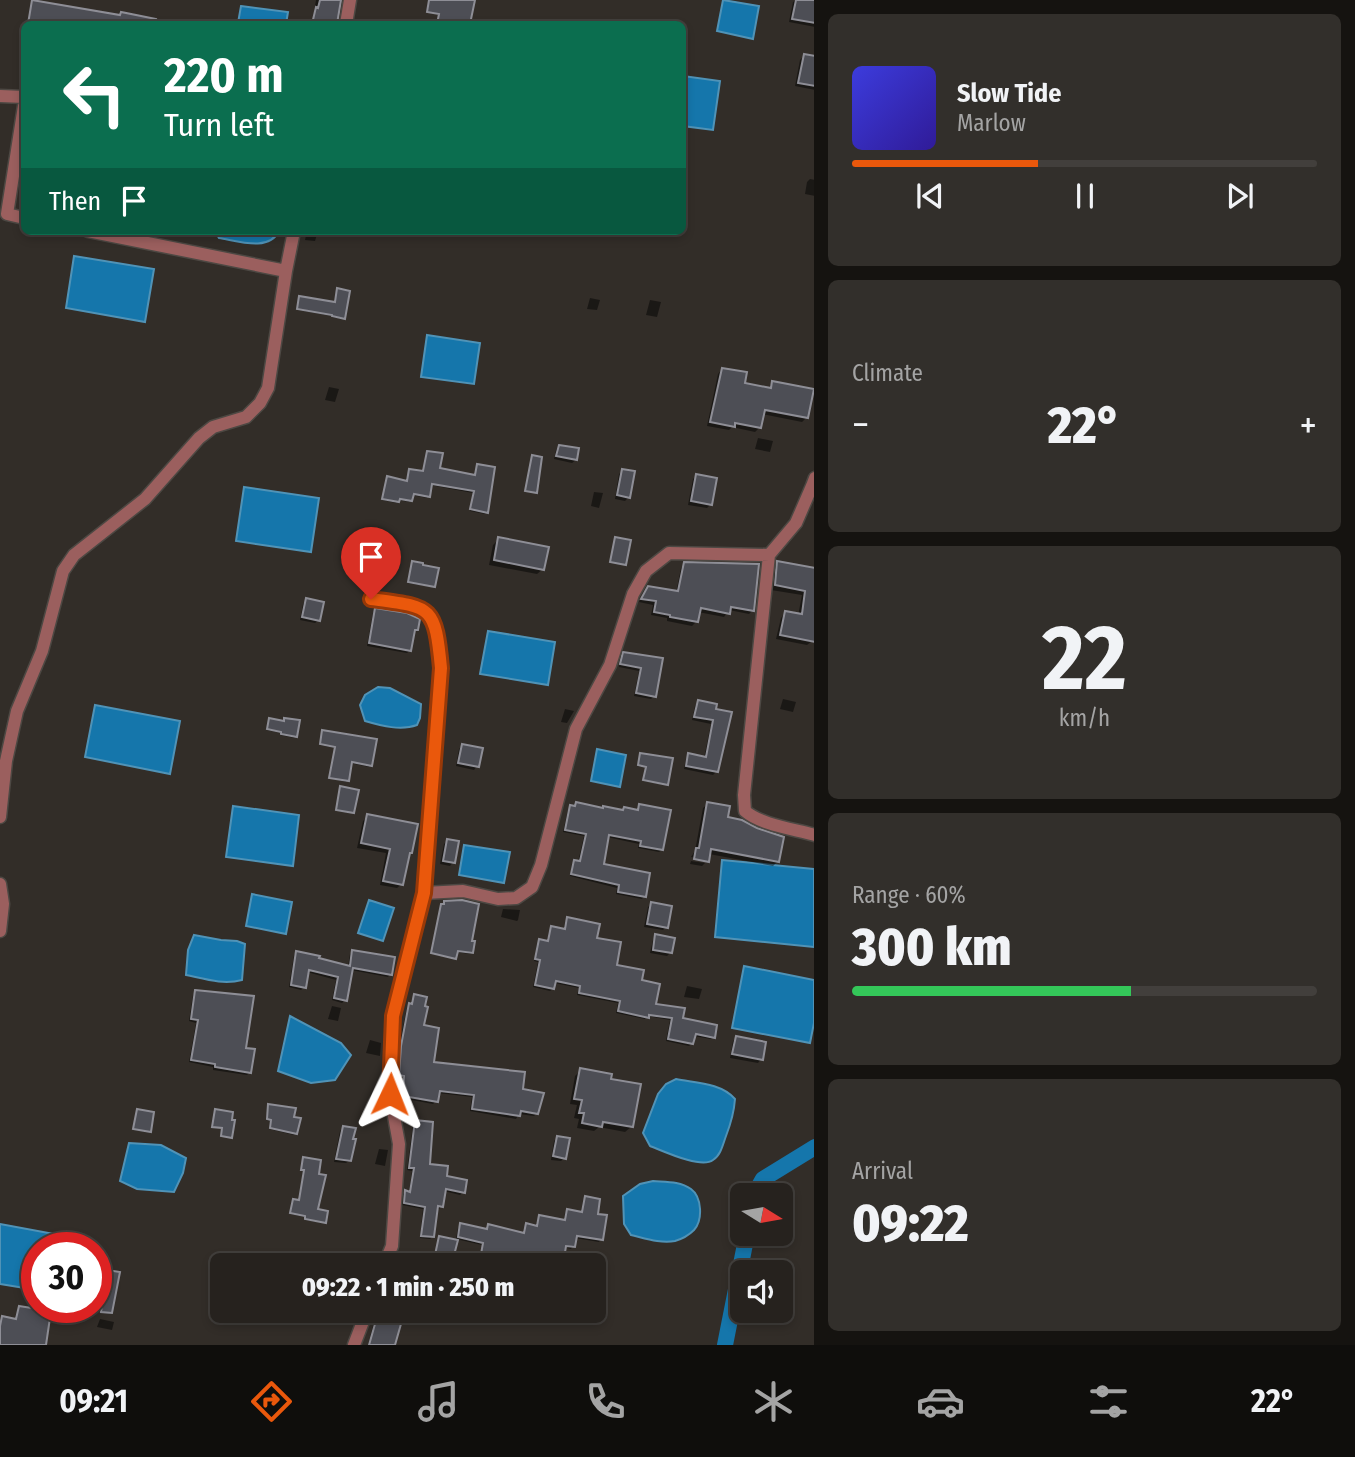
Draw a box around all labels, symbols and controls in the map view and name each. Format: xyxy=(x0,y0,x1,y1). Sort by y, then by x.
text: 220 m xyxy=(164,46,284,105)
icon: left xyxy=(49,49,140,140)
text: Slow Tide xyxy=(957,78,1061,109)
text: Turn left xyxy=(164,106,274,144)
text: Marlow xyxy=(957,109,1026,137)
icon: previous xyxy=(911,177,949,215)
icon: pause xyxy=(1066,177,1104,215)
icon: next xyxy=(1221,177,1259,215)
icon: arrive xyxy=(115,182,153,220)
text: Then xyxy=(49,186,101,217)
text: Climate xyxy=(852,359,923,387)
text: 22° xyxy=(1048,394,1121,457)
text: − xyxy=(852,402,869,448)
text: + xyxy=(1300,402,1317,448)
pin xyxy=(341,527,401,599)
icon: arrive xyxy=(352,538,390,576)
text: 22 xyxy=(1042,604,1127,713)
text: km/h xyxy=(1059,704,1110,732)
text: Range · 60% xyxy=(852,881,966,909)
text: 300 km xyxy=(852,916,1012,979)
position arrow xyxy=(353,1057,427,1131)
text: Arrival xyxy=(852,1157,913,1185)
north arrow xyxy=(730,1183,793,1246)
map controls xyxy=(730,1183,793,1323)
text: 09:22 xyxy=(852,1192,969,1255)
speed limit sign: 30 xyxy=(21,1232,112,1323)
button: sound xyxy=(730,1260,793,1323)
text: 09:22 · 1 min · 250 m xyxy=(302,1272,514,1303)
icon: directions xyxy=(247,1377,296,1426)
icon: music xyxy=(414,1377,463,1426)
icon: phone xyxy=(581,1377,630,1426)
icon: climate xyxy=(749,1377,798,1426)
icon: car xyxy=(916,1377,965,1426)
icon: filters xyxy=(1084,1377,1133,1426)
text: 09:21 xyxy=(59,1382,128,1420)
text: 22° xyxy=(1251,1382,1296,1420)

